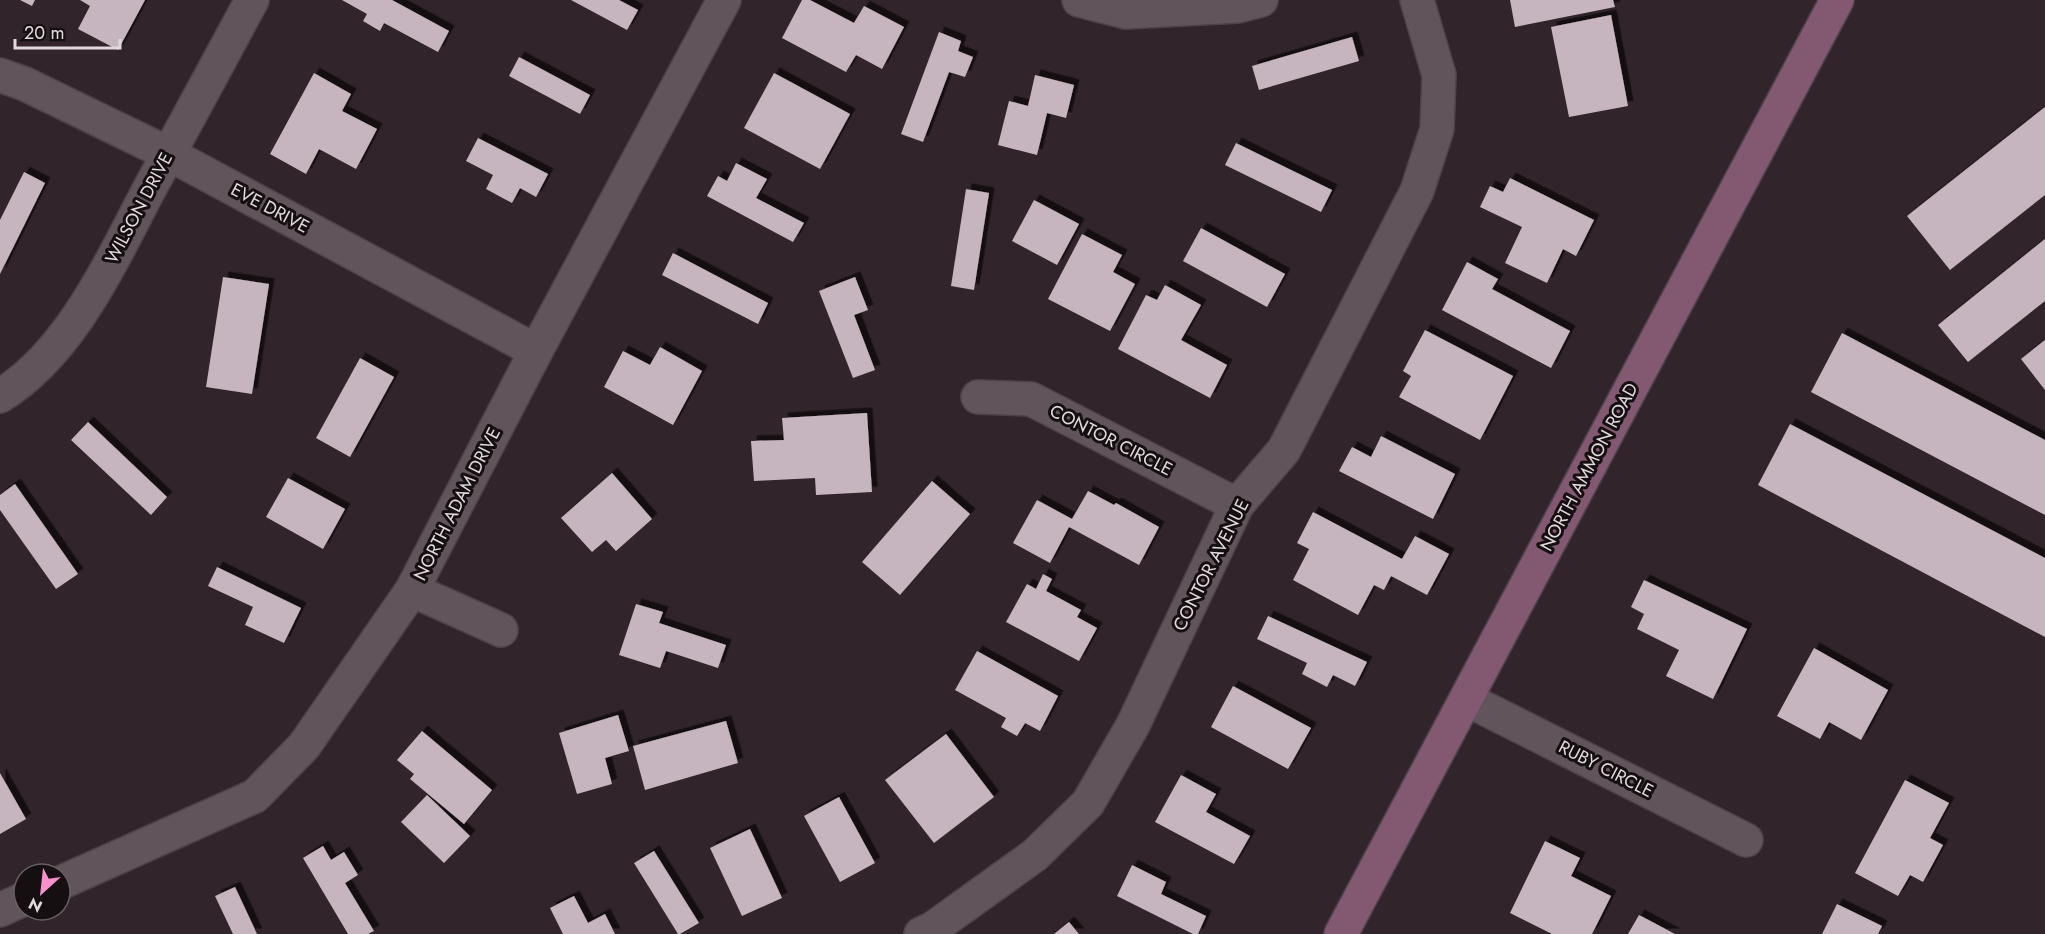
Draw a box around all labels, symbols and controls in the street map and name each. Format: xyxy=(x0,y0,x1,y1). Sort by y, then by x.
scale bar xyxy=(15,12,120,50)
text: 20 m xyxy=(24,20,64,46)
street label: WILSON DRIVE xyxy=(99,148,179,268)
street label: EVE DRIVE xyxy=(226,176,314,240)
street label: NORTH AMMON ROAD xyxy=(1534,378,1644,556)
street label: CONTOR CIRCLE xyxy=(1045,398,1177,482)
street label: NORTH ADAM DRIVE xyxy=(407,423,507,585)
street label: CONTOR AVENUE xyxy=(1167,495,1255,635)
street label: RUBY CIRCLE xyxy=(1554,734,1658,804)
north arrow xyxy=(12,862,72,922)
text: N xyxy=(25,892,46,918)

